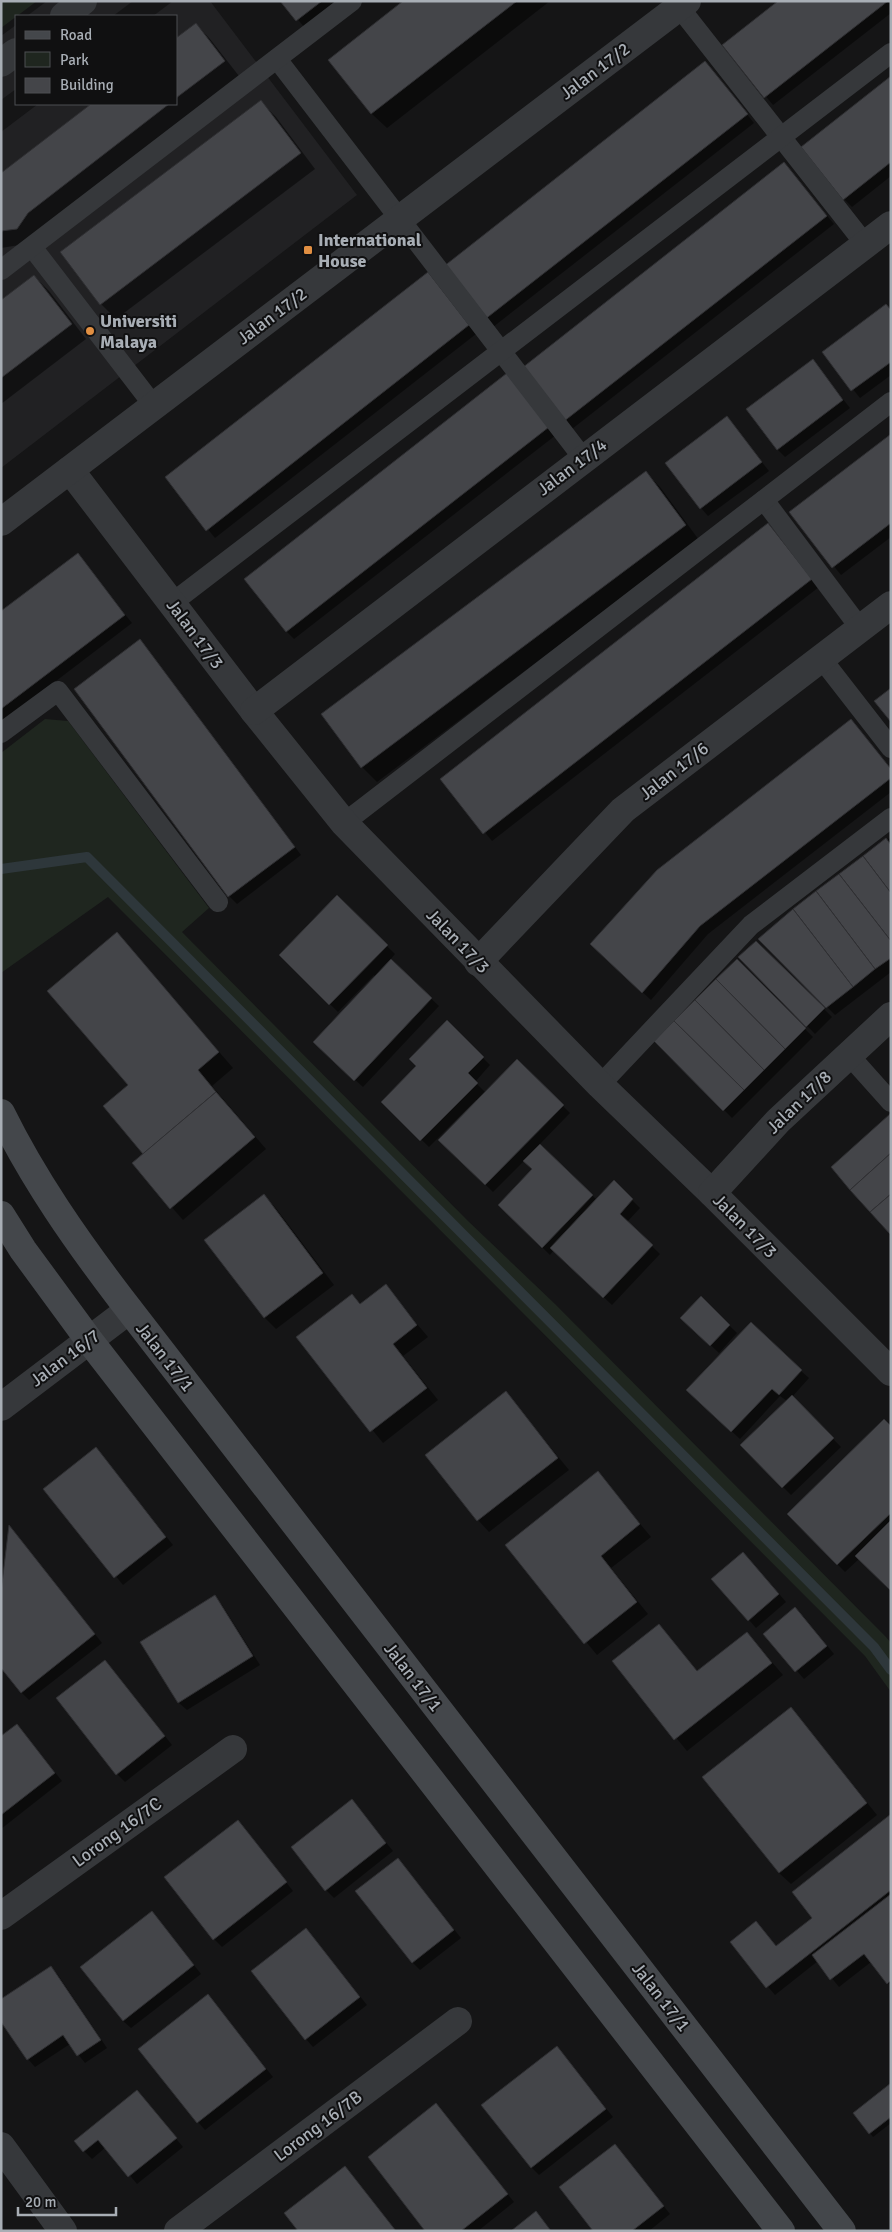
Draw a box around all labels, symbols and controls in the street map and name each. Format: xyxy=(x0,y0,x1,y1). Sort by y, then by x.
legend xyxy=(15,15,178,105)
text: Road xyxy=(60,26,92,44)
street label: Jalan 17/2 xyxy=(556,38,634,104)
text: Park xyxy=(60,51,89,69)
text: Building xyxy=(60,76,114,94)
place label: International House xyxy=(318,229,422,272)
marker: International House xyxy=(302,244,314,256)
street label: Jalan 17/2 xyxy=(233,283,311,349)
place label: Universiti Malaya xyxy=(100,310,177,353)
marker: Universiti Malaya xyxy=(84,325,96,337)
street label: Jalan 17/4 xyxy=(533,433,611,500)
street label: Jalan 17/3 xyxy=(162,595,228,673)
street label: Jalan 17/6 xyxy=(635,737,713,805)
street label: Jalan 17/3 xyxy=(422,904,494,978)
street label: Jalan 17/8 xyxy=(762,1066,836,1138)
street label: Jalan 17/3 xyxy=(708,1189,782,1263)
street label: Jalan 17/1 xyxy=(131,1318,199,1396)
street label: Jalan 16/7 xyxy=(26,1325,104,1391)
street label: Jalan 17/1 xyxy=(379,1638,447,1716)
street label: Lorong 16/7C xyxy=(68,1792,166,1872)
street label: Jalan 17/1 xyxy=(627,1958,695,2036)
street label: Lorong 16/7B xyxy=(270,2086,367,2166)
scale bar xyxy=(18,2184,115,2216)
text: 20 m xyxy=(25,2193,56,2211)

